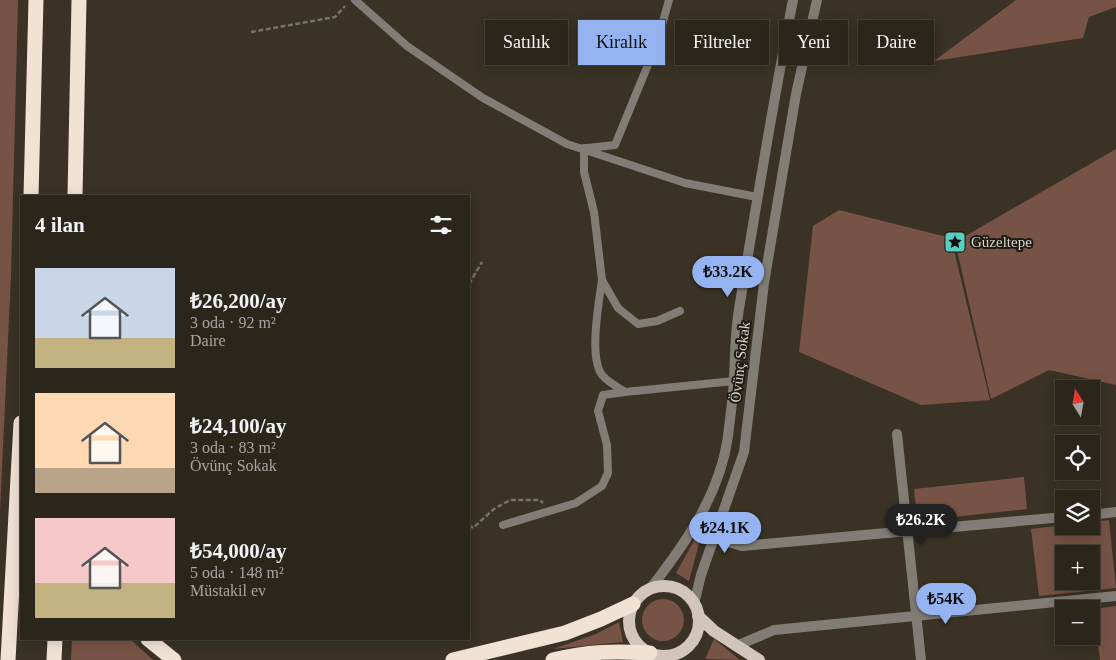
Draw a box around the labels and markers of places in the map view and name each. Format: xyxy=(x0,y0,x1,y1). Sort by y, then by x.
place icon: Güzeltepe xyxy=(943,230,967,254)
place label: Güzeltepe xyxy=(971,234,1032,250)
pin: ₺33.2K xyxy=(687,256,769,298)
pin: ₺26.2K xyxy=(880,504,962,546)
pin: ₺24.1K xyxy=(684,512,766,554)
pin: ₺54K xyxy=(916,582,976,625)

